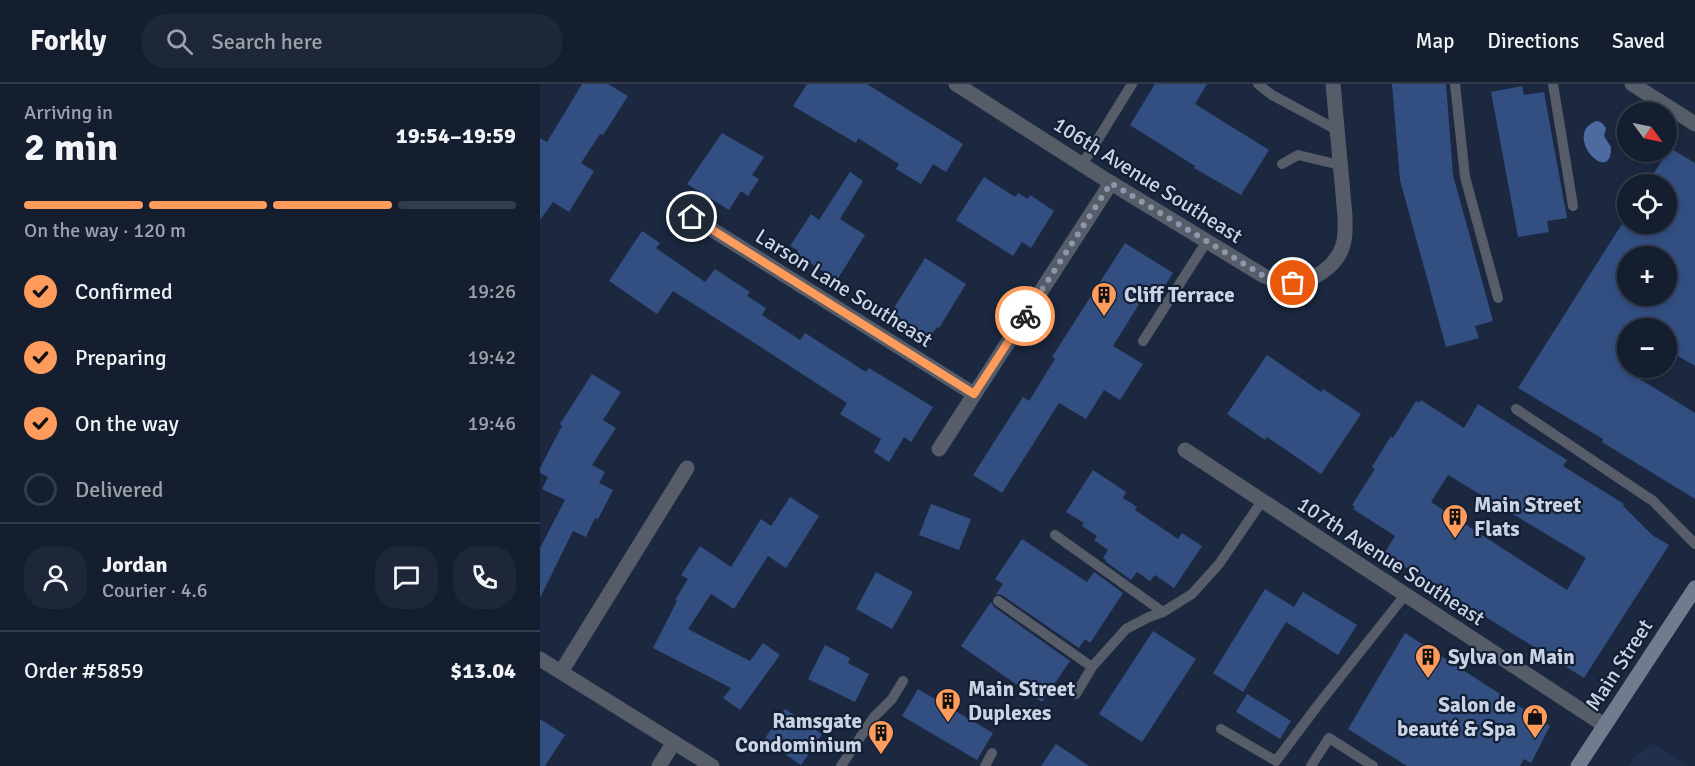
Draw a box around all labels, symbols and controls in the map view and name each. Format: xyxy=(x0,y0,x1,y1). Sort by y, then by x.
search box xyxy=(142,14,562,68)
text: Forkly xyxy=(30,24,106,58)
icon: search xyxy=(163,25,196,58)
text: Search here xyxy=(211,28,322,55)
text: Map xyxy=(1416,28,1454,54)
text: Directions xyxy=(1487,28,1579,54)
text: Saved xyxy=(1612,28,1665,54)
text: Arriving in xyxy=(24,100,113,125)
north arrow xyxy=(1617,102,1677,162)
map controls xyxy=(1617,102,1677,378)
street label: 106th Avenue Southeast xyxy=(1049,111,1247,249)
text: 19:54–19:59 xyxy=(396,122,516,149)
text: 2 min xyxy=(24,123,118,171)
button: locate xyxy=(1617,174,1677,234)
pin xyxy=(666,191,717,242)
icon: home xyxy=(675,200,708,233)
text: On the way · 120 m xyxy=(24,218,186,243)
street label: Larson Lane Southeast xyxy=(751,223,937,353)
button: + xyxy=(1617,246,1677,306)
pin xyxy=(1267,257,1318,308)
icon: bag xyxy=(1276,266,1309,299)
icon: check xyxy=(24,275,57,308)
text: Confirmed xyxy=(75,278,173,305)
text: 19:26 xyxy=(467,279,516,304)
building icon: Cliff Terrace xyxy=(1089,280,1119,318)
place label: Cliff Terrace xyxy=(1124,282,1235,308)
courier xyxy=(995,286,1055,346)
icon: bike xyxy=(1009,300,1042,333)
button: − xyxy=(1617,318,1677,378)
icon: check xyxy=(24,341,57,374)
text: Preparing xyxy=(75,344,167,371)
text: 19:42 xyxy=(467,345,516,370)
icon: check xyxy=(24,407,57,440)
text: On the way xyxy=(75,410,179,437)
text: 19:46 xyxy=(467,411,516,436)
text: Delivered xyxy=(75,476,163,503)
street label: 107th Avenue Southeast xyxy=(1292,491,1490,631)
place label: Main Street Flats xyxy=(1474,492,1581,542)
building icon: Main Street Flats xyxy=(1440,502,1470,540)
button: person xyxy=(24,546,87,609)
button: chat xyxy=(375,546,438,609)
button: phone xyxy=(453,546,516,609)
text: Jordan xyxy=(102,551,168,578)
text: Courier · 4.6 xyxy=(102,578,208,603)
street label: Main Street xyxy=(1580,614,1658,716)
building icon: Sylva on Main xyxy=(1413,642,1443,680)
place label: Sylva on Main xyxy=(1448,644,1575,670)
text: Order #5859 xyxy=(24,657,144,684)
text: $13.04 xyxy=(450,657,516,684)
place label: Main Street Duplexes xyxy=(968,676,1075,726)
building icon: Main Street Duplexes xyxy=(933,686,963,724)
place label: Salon de beauté & Spa xyxy=(1397,692,1516,742)
shop icon: Salon de beauté & Spa xyxy=(1520,702,1550,740)
place label: Ramsgate Condominium xyxy=(735,708,862,758)
building icon: Ramsgate Condominium xyxy=(866,718,896,756)

